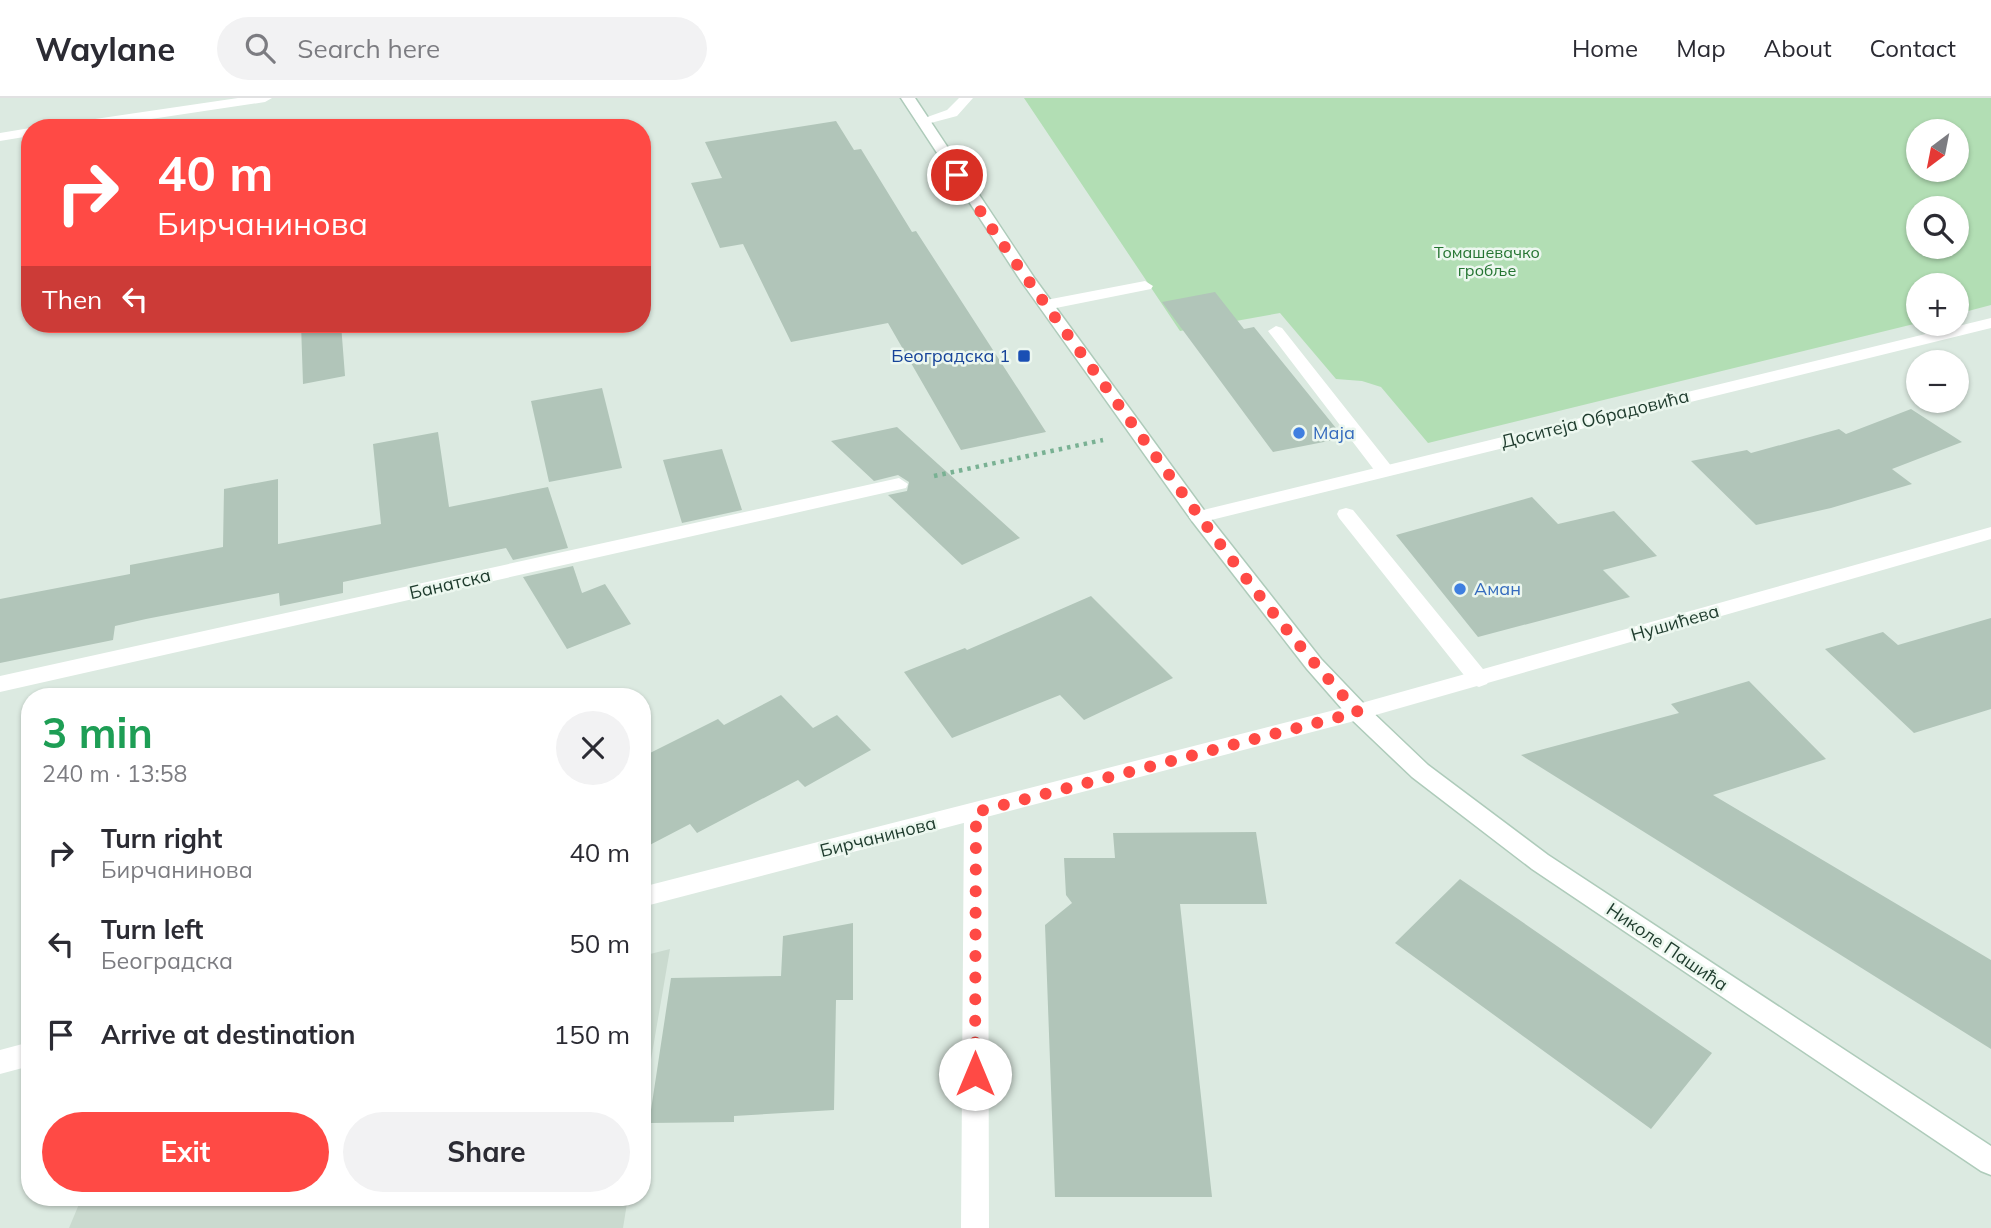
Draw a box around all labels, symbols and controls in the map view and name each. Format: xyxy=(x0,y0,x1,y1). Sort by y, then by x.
search box xyxy=(217,17,707,80)
text: Waylane xyxy=(35,28,175,69)
icon: search xyxy=(241,29,279,67)
text: Search here xyxy=(297,32,440,65)
text: Home xyxy=(1572,33,1638,63)
text: Map xyxy=(1676,33,1726,63)
text: About xyxy=(1764,33,1832,63)
text: Contact xyxy=(1870,33,1956,63)
north arrow xyxy=(1906,119,1969,182)
map controls xyxy=(1906,119,1969,413)
text: 40 m xyxy=(157,142,273,203)
pin xyxy=(927,145,987,205)
icon: right xyxy=(42,147,133,238)
icon: arrive xyxy=(938,156,976,194)
button: search xyxy=(1906,196,1969,259)
text: Бирчанинова xyxy=(157,203,368,243)
park label: Томашевачко гробље xyxy=(1434,242,1540,280)
button: + xyxy=(1906,273,1969,336)
icon: left xyxy=(116,280,154,318)
text: Then xyxy=(42,283,102,316)
place label: Београдска 1 xyxy=(891,344,1010,367)
marker: Београдска 1 xyxy=(1016,348,1032,364)
button: − xyxy=(1906,350,1969,413)
street label: Доситеја Обрадовића xyxy=(1498,384,1691,453)
place label: Маја xyxy=(1313,421,1355,444)
marker: Маја xyxy=(1291,425,1307,441)
street label: Банатска xyxy=(407,563,493,604)
place label: Аман xyxy=(1474,577,1521,600)
marker: Аман xyxy=(1452,581,1468,597)
street label: Нушићева xyxy=(1628,599,1722,646)
text: 3 min xyxy=(42,706,153,759)
button: close xyxy=(556,711,630,785)
text: 240 m · 13:58 xyxy=(42,759,187,788)
street label: Бирчанинова xyxy=(818,811,938,862)
text: Turn right xyxy=(101,822,222,855)
icon: right xyxy=(42,834,80,872)
text: 40 m xyxy=(569,836,630,869)
text: Бирчанинова xyxy=(101,855,253,884)
street label: Николе Пашића xyxy=(1602,897,1732,996)
text: Turn left xyxy=(101,913,203,946)
icon: left xyxy=(42,925,80,963)
text: 50 m xyxy=(569,927,630,960)
text: Београдска xyxy=(101,946,233,975)
icon: arrive xyxy=(42,1016,80,1054)
text: Arrive at destination xyxy=(101,1018,356,1051)
text: 150 m xyxy=(554,1018,630,1051)
position arrow xyxy=(938,1037,1012,1111)
button: Exit xyxy=(42,1112,329,1192)
button: Share xyxy=(343,1112,630,1192)

